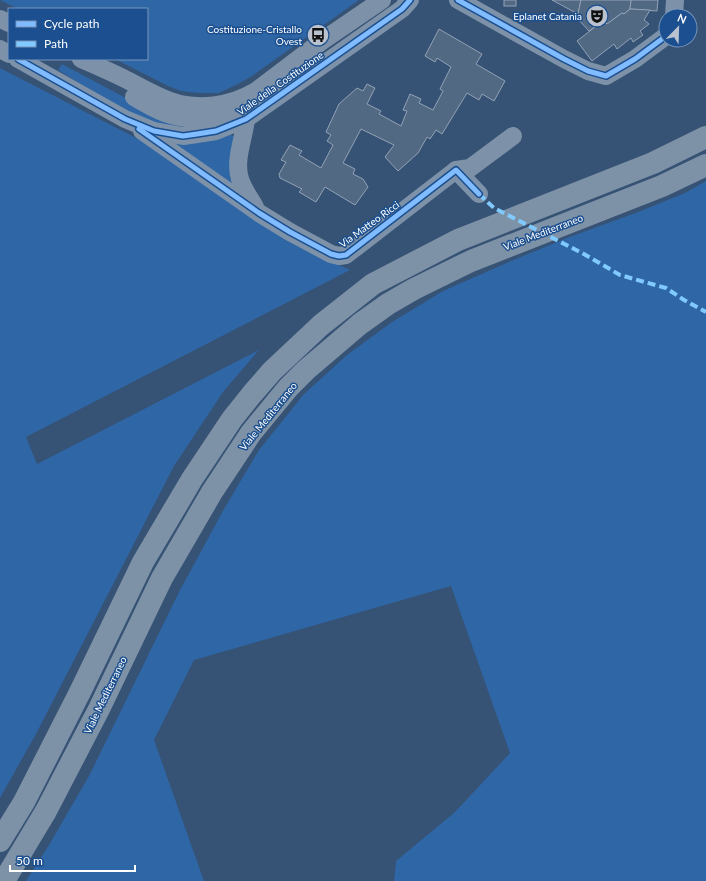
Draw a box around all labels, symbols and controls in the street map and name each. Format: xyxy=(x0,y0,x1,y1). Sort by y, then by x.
theatre icon: Eplanet Catania xyxy=(584,3,610,29)
legend xyxy=(8,8,148,60)
north arrow xyxy=(658,8,698,48)
place label: Eplanet Catania xyxy=(513,10,582,22)
text: N xyxy=(676,11,689,26)
text: Cycle path xyxy=(44,16,99,31)
bus stop icon: Costituzione-Cristallo Ovest xyxy=(305,22,331,48)
place label: Costituzione-Cristallo Ovest xyxy=(207,23,302,47)
text: Path xyxy=(44,36,68,51)
street label: Viale della Costituzione xyxy=(234,49,326,117)
street label: Via Matteo Ricci xyxy=(337,198,401,250)
street label: Viale Mediterraneo xyxy=(502,211,585,253)
street label: Viale Mediterraneo xyxy=(237,379,299,453)
street label: Viale Mediterraneo xyxy=(81,654,129,736)
scale bar xyxy=(10,847,135,873)
text: 50 m xyxy=(16,853,43,868)

